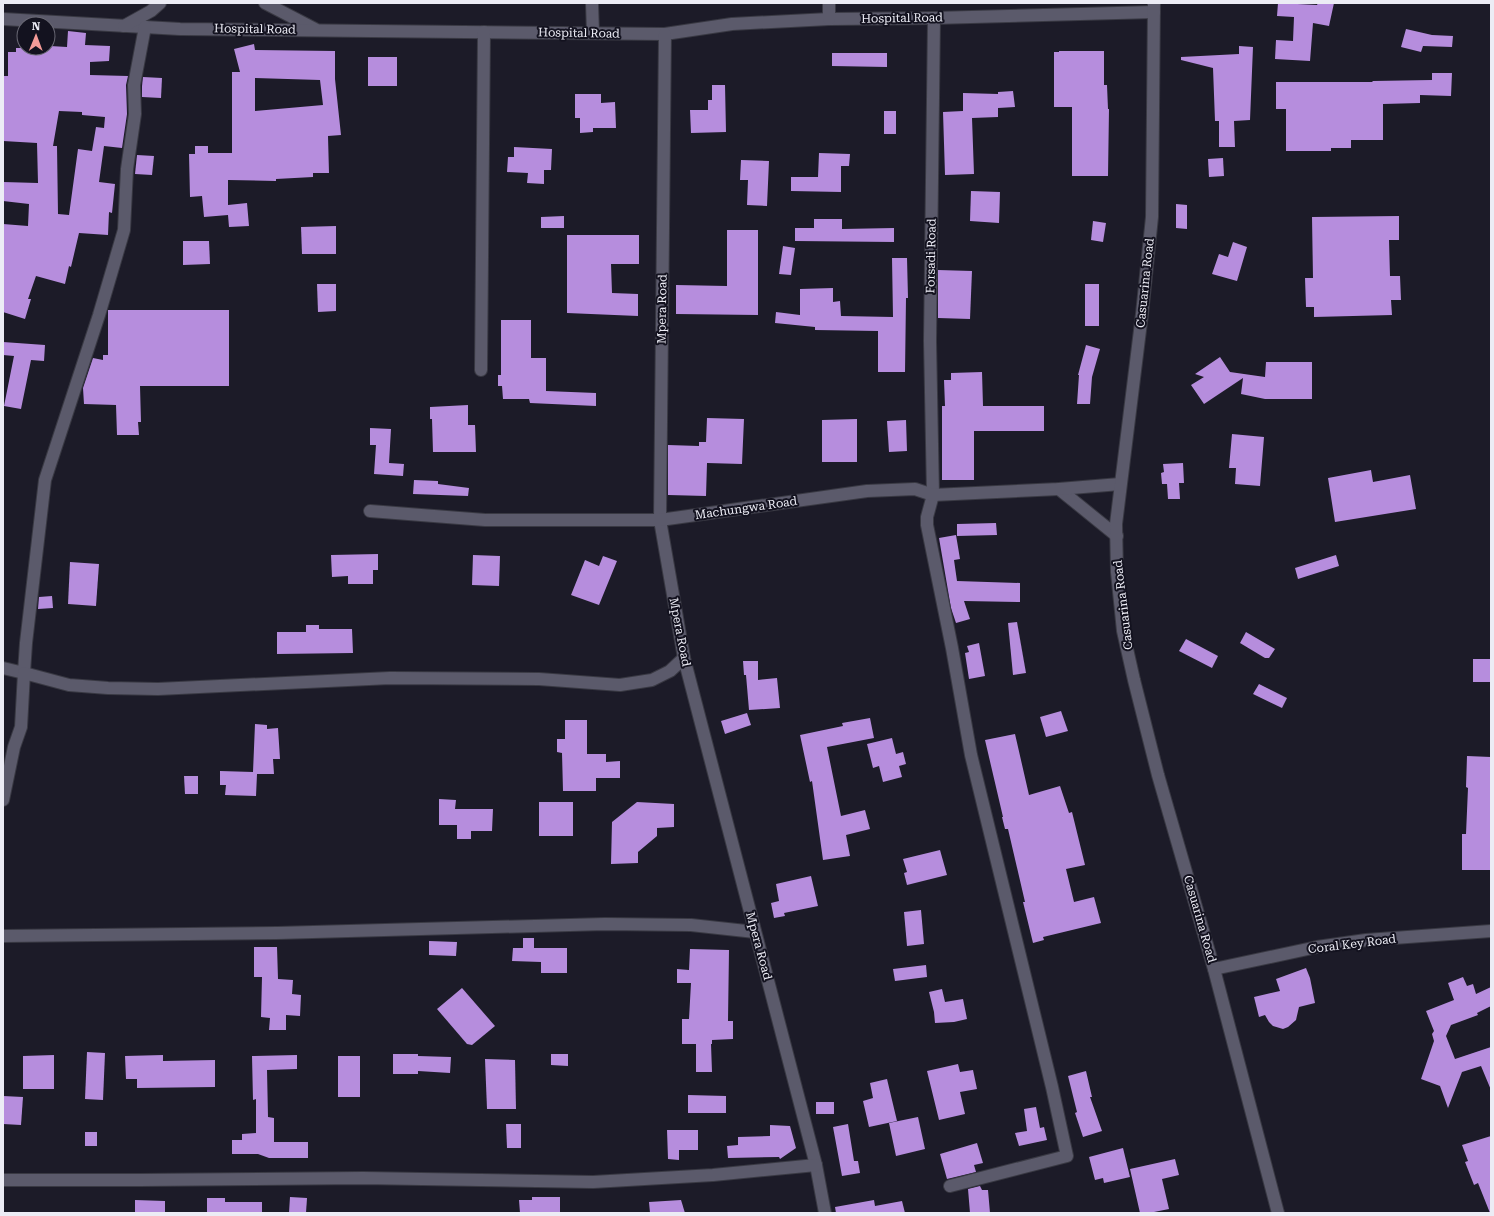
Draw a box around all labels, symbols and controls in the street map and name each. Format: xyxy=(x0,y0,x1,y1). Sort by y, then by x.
street label: Hospital Road xyxy=(861,10,943,26)
north arrow xyxy=(16,16,56,56)
text: N xyxy=(32,20,41,33)
street label: Hospital Road xyxy=(214,21,296,37)
street label: Hospital Road xyxy=(538,25,620,41)
street label: Forsadi Road xyxy=(923,218,939,294)
street label: Casuarina Road xyxy=(1133,237,1157,329)
street label: Mpera Road xyxy=(654,274,670,344)
street label: Machungwa Road xyxy=(694,494,798,522)
street label: Casuarina Road xyxy=(1111,559,1135,651)
street label: Mpera Road xyxy=(666,596,694,668)
street label: Casuarina Road xyxy=(1181,874,1219,965)
street label: Mpera Road xyxy=(743,911,775,982)
street label: Coral Key Road xyxy=(1307,932,1397,956)

